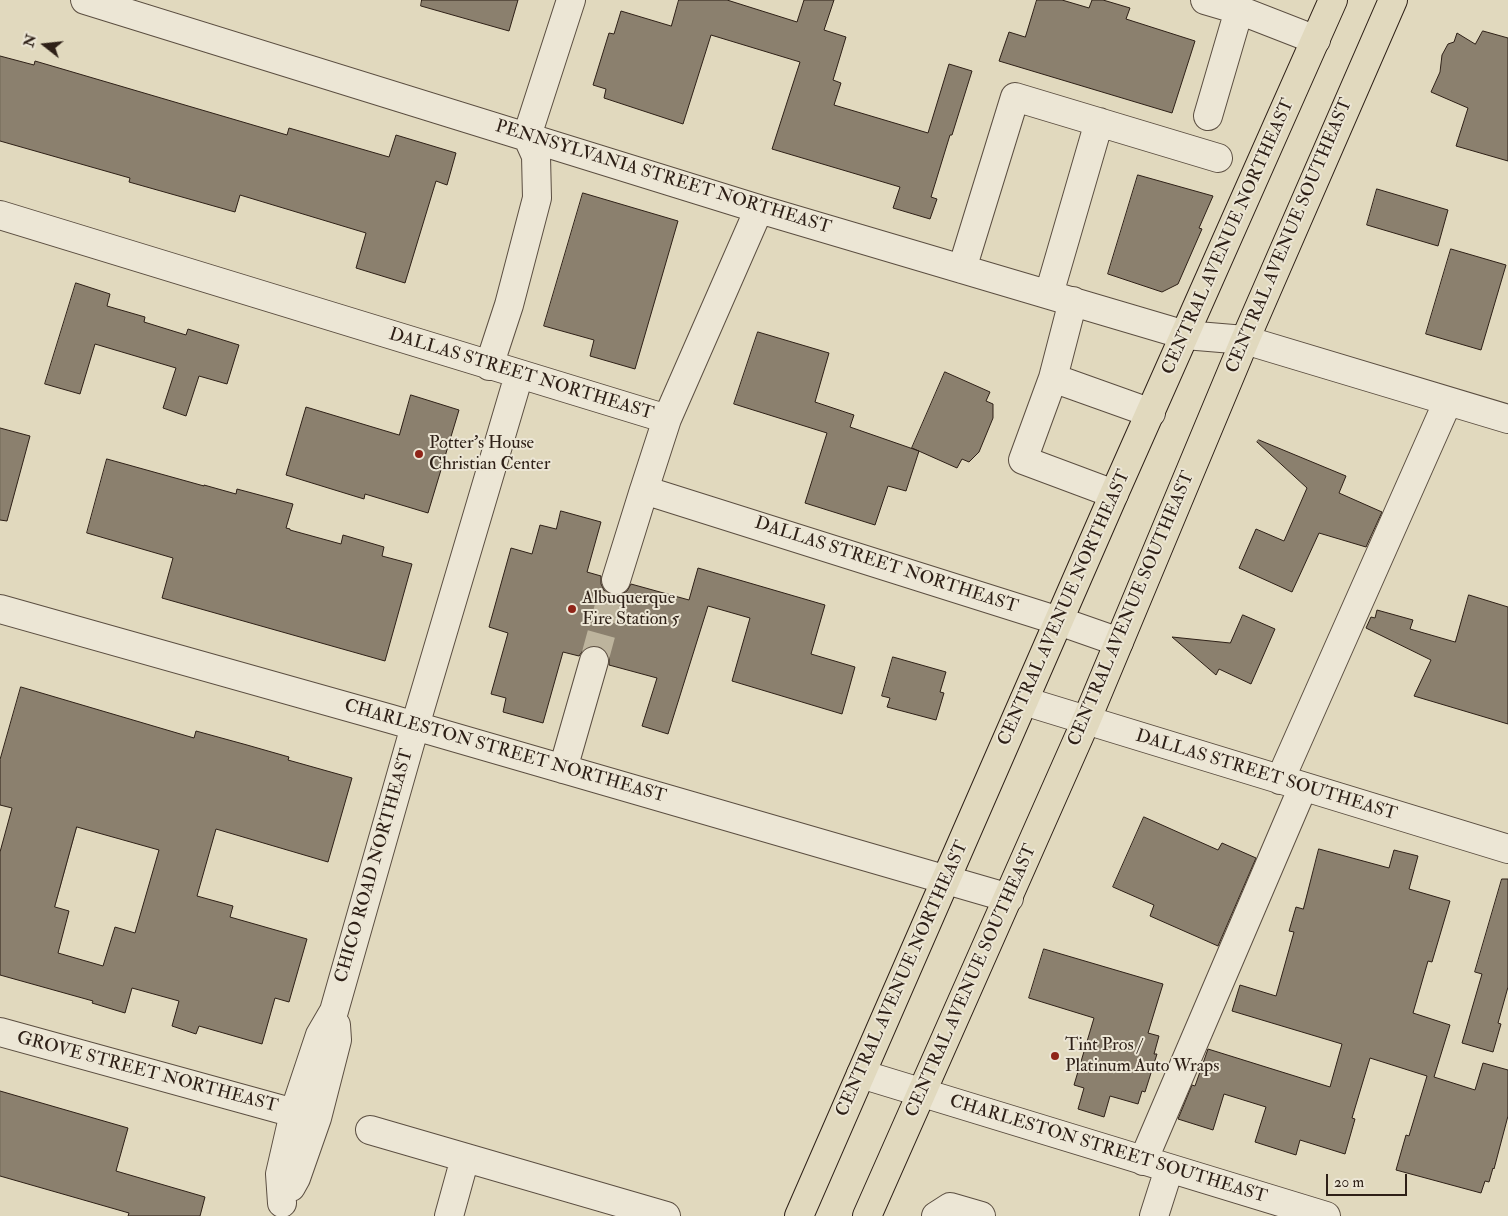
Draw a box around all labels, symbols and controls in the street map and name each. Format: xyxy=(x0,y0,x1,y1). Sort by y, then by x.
north arrow xyxy=(20,20,70,70)
text: N xyxy=(20,32,40,49)
street label: CENTRAL AVENUE SOUTHEAST xyxy=(1222,95,1358,377)
street label: CENTRAL AVENUE NORTHEAST xyxy=(1158,96,1300,378)
street label: PENNSYLVANIA STREET NORTHEAST xyxy=(493,117,833,239)
street label: DALLAS STREET NORTHEAST xyxy=(386,324,656,426)
place label: Potter's House Christian Center xyxy=(429,433,550,476)
marker: Potter's House Christian Center xyxy=(413,448,425,460)
street label: CENTRAL AVENUE NORTHEAST xyxy=(994,467,1136,749)
street label: CENTRAL AVENUE SOUTHEAST xyxy=(1064,468,1200,750)
street label: DALLAS STREET NORTHEAST xyxy=(752,513,1020,619)
place label: Albuquerque Fire Station 5 xyxy=(582,588,679,630)
marker: Albuquerque Fire Station 5 xyxy=(566,603,578,615)
street label: CHARLESTON STREET NORTHEAST xyxy=(341,696,669,808)
street label: DALLAS STREET SOUTHEAST xyxy=(1133,726,1399,826)
street label: CHICO ROAD NORTHEAST xyxy=(331,747,419,985)
street label: CENTRAL AVENUE NORTHEAST xyxy=(832,838,974,1120)
street label: CENTRAL AVENUE SOUTHEAST xyxy=(902,841,1042,1121)
street label: GROVE STREET NORTHEAST xyxy=(14,1028,280,1118)
place label: Tint Pros / Platinum Auto Wraps xyxy=(1065,1035,1219,1078)
marker: Tint Pros / Platinum Auto Wraps xyxy=(1049,1050,1061,1062)
street label: CHARLESTON STREET SOUTHEAST xyxy=(947,1091,1269,1209)
scale bar xyxy=(1328,1164,1409,1196)
text: 20 m xyxy=(1334,1173,1364,1192)

